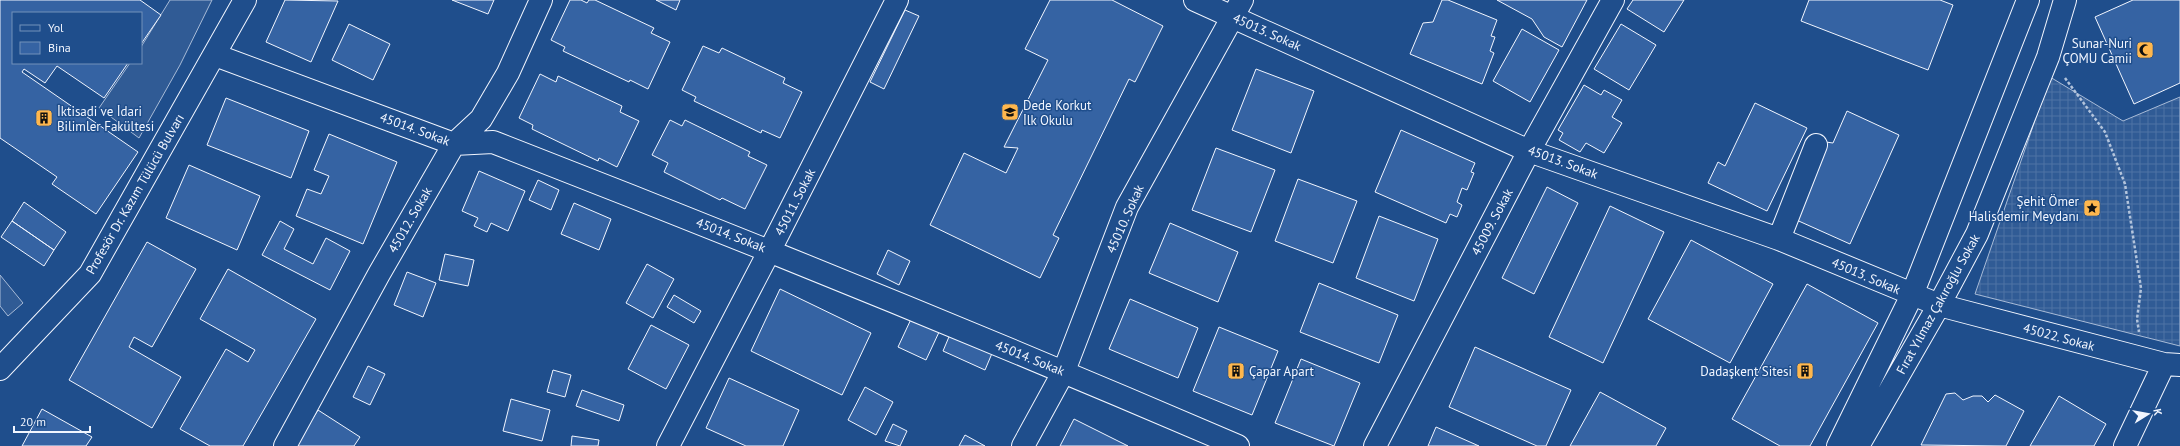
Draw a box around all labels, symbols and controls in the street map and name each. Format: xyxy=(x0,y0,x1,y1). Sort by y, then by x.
street label: 45013. Sokak xyxy=(1230,9,1305,55)
legend xyxy=(12,12,142,64)
text: Yol xyxy=(48,20,64,35)
place label: Sunar-Nuri ÇOMU Camii xyxy=(2063,35,2132,67)
text: Bina xyxy=(48,40,71,55)
mosque icon: Sunar-Nuri ÇOMU Camii xyxy=(2135,40,2155,60)
place label: Dede Korkut İlk Okulu xyxy=(1023,97,1092,129)
school or university icon: Dede Korkut İlk Okulu xyxy=(1000,102,1020,122)
place label: İktisadi ve İdari Bilimler Fakültesi xyxy=(57,103,154,135)
building icon: İktisadi ve İdari Bilimler Fakültesi xyxy=(34,108,54,128)
street label: 45014. Sokak xyxy=(378,108,453,150)
street label: Profesör Dr. Kazım Tülücü Bulvarı xyxy=(82,111,188,277)
street label: 45013. Sokak xyxy=(1526,141,1601,183)
street label: 45011. Sokak xyxy=(771,165,820,239)
street label: 45010. Sokak xyxy=(1102,181,1148,256)
street label: 45012. Sokak xyxy=(384,183,436,256)
street label: 45009. Sokak xyxy=(1467,185,1517,258)
place label: Şehit Ömer Halisdemir Meydanı xyxy=(1969,193,2080,225)
place icon: Şehit Ömer Halisdemir Meydanı xyxy=(2082,198,2102,218)
street label: 45014. Sokak xyxy=(694,214,769,256)
street label: Fırat Yılmaz Çakıroğlu Sokak xyxy=(1892,230,1984,377)
street label: 45013. Sokak xyxy=(1829,254,1904,298)
street label: 45022. Sokak xyxy=(2021,319,2097,355)
street label: 45014. Sokak xyxy=(993,336,1068,380)
building icon: Çapar Apart xyxy=(1226,361,1246,381)
building icon: Dadaşkent Sitesi xyxy=(1795,361,1815,381)
place label: Çapar Apart xyxy=(1249,363,1315,380)
place label: Dadaşkent Sitesi xyxy=(1700,363,1792,380)
north arrow xyxy=(2128,394,2168,434)
text: K xyxy=(2150,407,2165,417)
scale bar xyxy=(14,408,90,434)
text: 20 m xyxy=(20,414,46,429)

